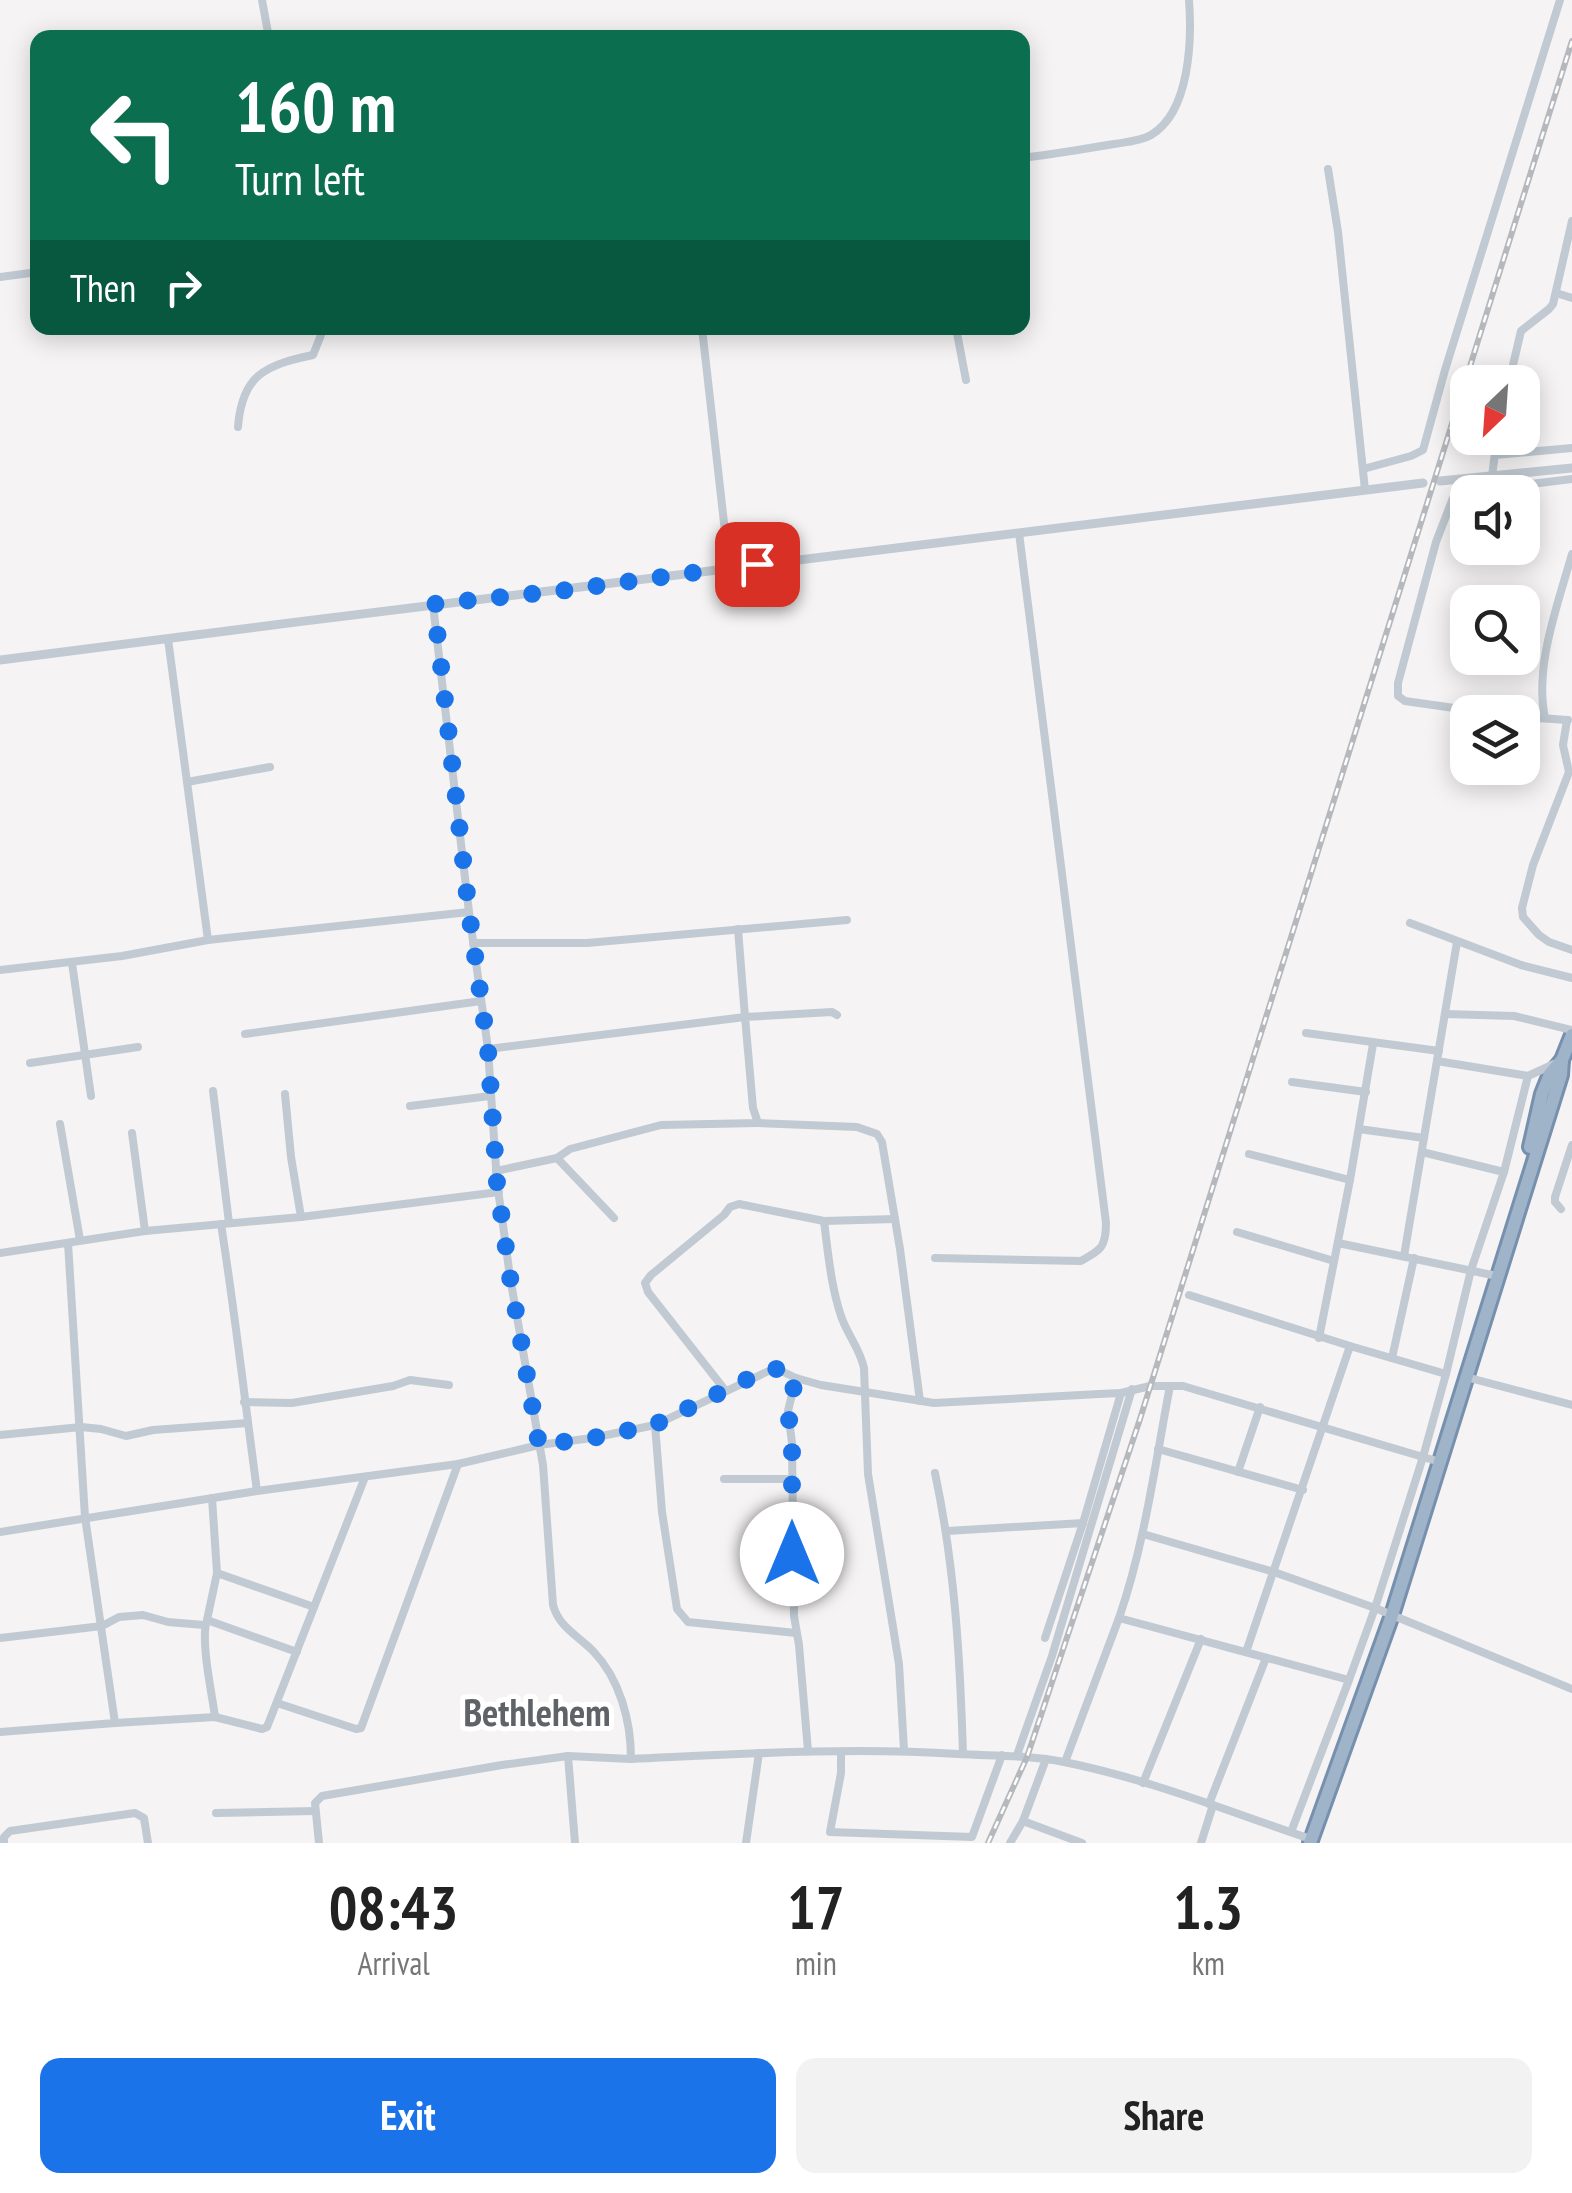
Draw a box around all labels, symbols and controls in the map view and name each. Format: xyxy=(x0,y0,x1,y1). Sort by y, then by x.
text: 160 m xyxy=(235,61,396,151)
icon: left xyxy=(70,70,200,200)
text: Turn left xyxy=(235,149,365,207)
icon: right xyxy=(156,260,211,315)
text: Then xyxy=(70,263,136,312)
north arrow xyxy=(1450,365,1540,455)
map controls xyxy=(1450,365,1540,785)
button: sound xyxy=(1450,475,1540,565)
pin xyxy=(715,522,800,607)
icon: arrive xyxy=(730,537,785,592)
button: search xyxy=(1450,585,1540,675)
button: layers xyxy=(1450,695,1540,785)
position arrow xyxy=(740,1502,844,1606)
district label: Bethlehem xyxy=(463,1687,611,1736)
text: 08:43 xyxy=(329,1868,458,1946)
text: 17 xyxy=(787,1868,845,1946)
text: 1.3 xyxy=(1173,1868,1243,1946)
text: Arrival xyxy=(357,1942,430,1984)
text: min xyxy=(795,1942,837,1984)
text: km xyxy=(1192,1942,1225,1984)
button: Exit xyxy=(40,2058,776,2173)
button: Share xyxy=(796,2058,1532,2173)

